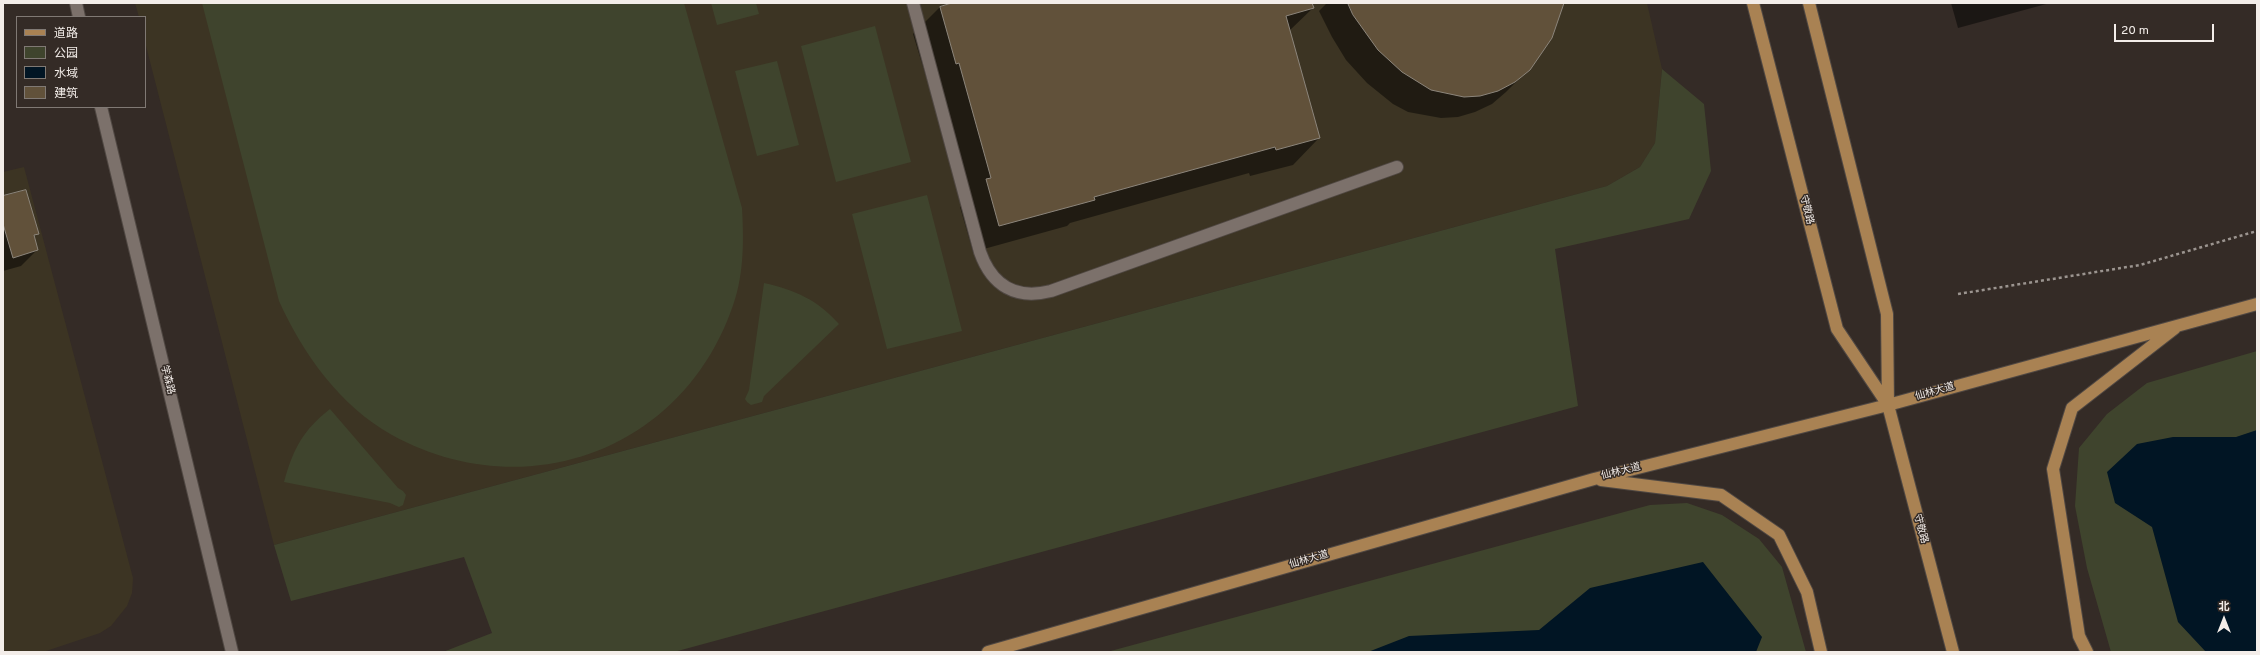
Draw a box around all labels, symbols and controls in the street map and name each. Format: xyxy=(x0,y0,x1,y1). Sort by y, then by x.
legend xyxy=(16,16,146,108)
scale bar xyxy=(2116,16,2216,42)
text: 20 m xyxy=(2121,23,2149,39)
text: 道路 xyxy=(54,26,78,42)
text: 公园 xyxy=(54,46,78,62)
text: 水域 xyxy=(54,66,78,82)
text: 建筑 xyxy=(54,86,78,102)
street label: 守敬路 xyxy=(1797,194,1815,226)
street label: 学森路 xyxy=(158,364,176,396)
street label: 仙林大道 xyxy=(1914,381,1956,403)
street label: 仙林大道 xyxy=(1600,461,1642,483)
street label: 守敬路 xyxy=(1910,513,1930,545)
street label: 仙林大道 xyxy=(1288,549,1330,571)
north arrow xyxy=(2204,599,2244,639)
text: 北 xyxy=(2219,600,2230,614)

